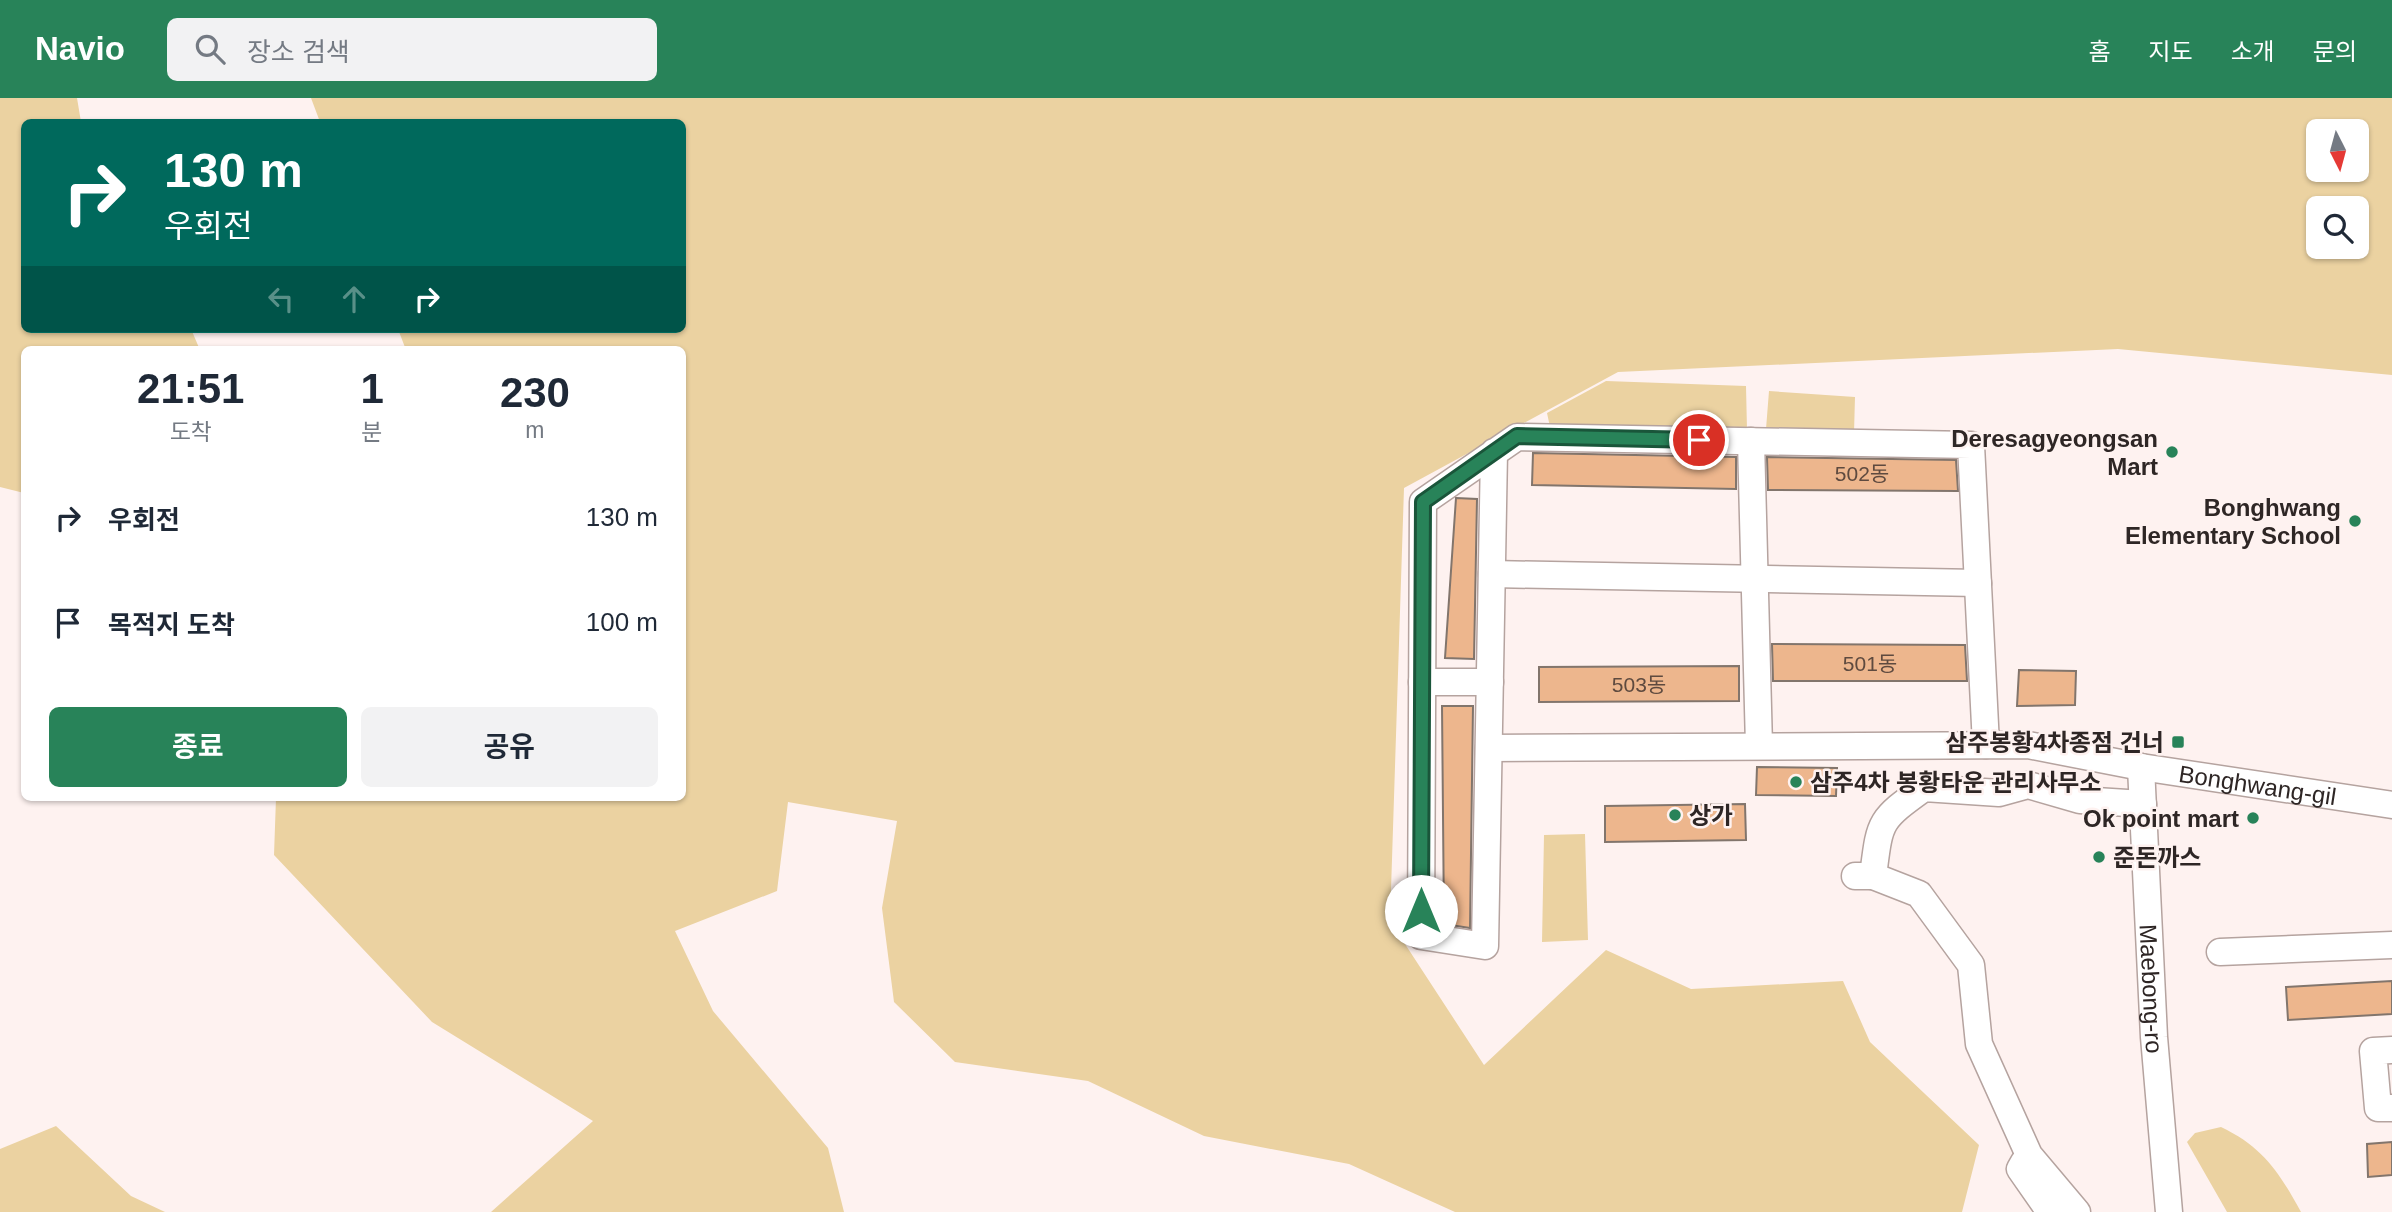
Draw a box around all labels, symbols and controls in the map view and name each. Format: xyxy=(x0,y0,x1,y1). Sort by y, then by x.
search box xyxy=(167,18,657,81)
text: Navio xyxy=(35,30,125,67)
icon: search xyxy=(191,30,229,68)
text: 장소 검색 xyxy=(247,37,350,67)
text: 홈 xyxy=(2088,38,2110,65)
text: 지도 xyxy=(2148,38,2193,65)
text: 소개 xyxy=(2231,38,2275,65)
text: 문의 xyxy=(2313,38,2357,65)
north arrow xyxy=(2306,119,2370,182)
map controls xyxy=(2306,119,2369,259)
text: 130 m xyxy=(164,143,303,197)
icon: right xyxy=(49,147,140,238)
button: search xyxy=(2306,196,2369,259)
text: 우회전 xyxy=(164,208,252,244)
icon: left xyxy=(262,280,300,318)
icon: ahead xyxy=(335,280,373,318)
icon: right xyxy=(408,280,446,318)
text: 21:51 xyxy=(137,365,244,412)
text: 1 xyxy=(360,365,384,412)
text: 230 xyxy=(500,369,570,416)
pin xyxy=(1669,410,1729,470)
text: m xyxy=(525,417,545,443)
text: 도착 xyxy=(170,419,212,445)
text: 분 xyxy=(362,419,383,445)
icon: arrive xyxy=(1680,421,1718,459)
place label: Deresagyeongsan Mart xyxy=(1951,425,2158,480)
marker: Deresagyeongsan Mart xyxy=(2164,444,2180,460)
house number: 502동 xyxy=(1835,462,1889,485)
place label: Bonghwang Elementary School xyxy=(2125,494,2341,549)
icon: right xyxy=(49,499,87,537)
text: 130 m xyxy=(586,502,658,532)
text: 우회전 xyxy=(108,505,180,535)
marker: Bonghwang Elementary School xyxy=(2347,513,2363,529)
icon: arrive xyxy=(49,604,87,642)
text: 100 m xyxy=(586,607,658,637)
text: 목적지 도착 xyxy=(108,610,235,640)
house number: 501동 xyxy=(1843,652,1897,675)
house number: 503동 xyxy=(1612,673,1666,696)
button: 종료 xyxy=(49,707,347,787)
button: 공유 xyxy=(361,707,658,787)
place label: 삼주봉황4차종점 건너 xyxy=(1945,729,2164,756)
marker: 삼주봉황4차종점 건너 xyxy=(2170,734,2186,750)
street label: Bonghwang-gil xyxy=(2177,759,2338,810)
place label: 삼주4차 봉황타운 관리사무소 xyxy=(1810,769,2102,796)
marker: 삼주4차 봉황타운 관리사무소 xyxy=(1788,774,1804,790)
place label: 상가 xyxy=(1689,802,1733,829)
place label: Ok point mart xyxy=(2083,805,2239,832)
marker: 상가 xyxy=(1667,807,1683,823)
marker: Ok point mart xyxy=(2245,810,2261,826)
place label: 준돈까스 xyxy=(2113,844,2201,871)
marker: 준돈까스 xyxy=(2091,849,2107,865)
position arrow xyxy=(1384,874,1458,948)
street label: Maebong-ro xyxy=(2135,923,2169,1055)

